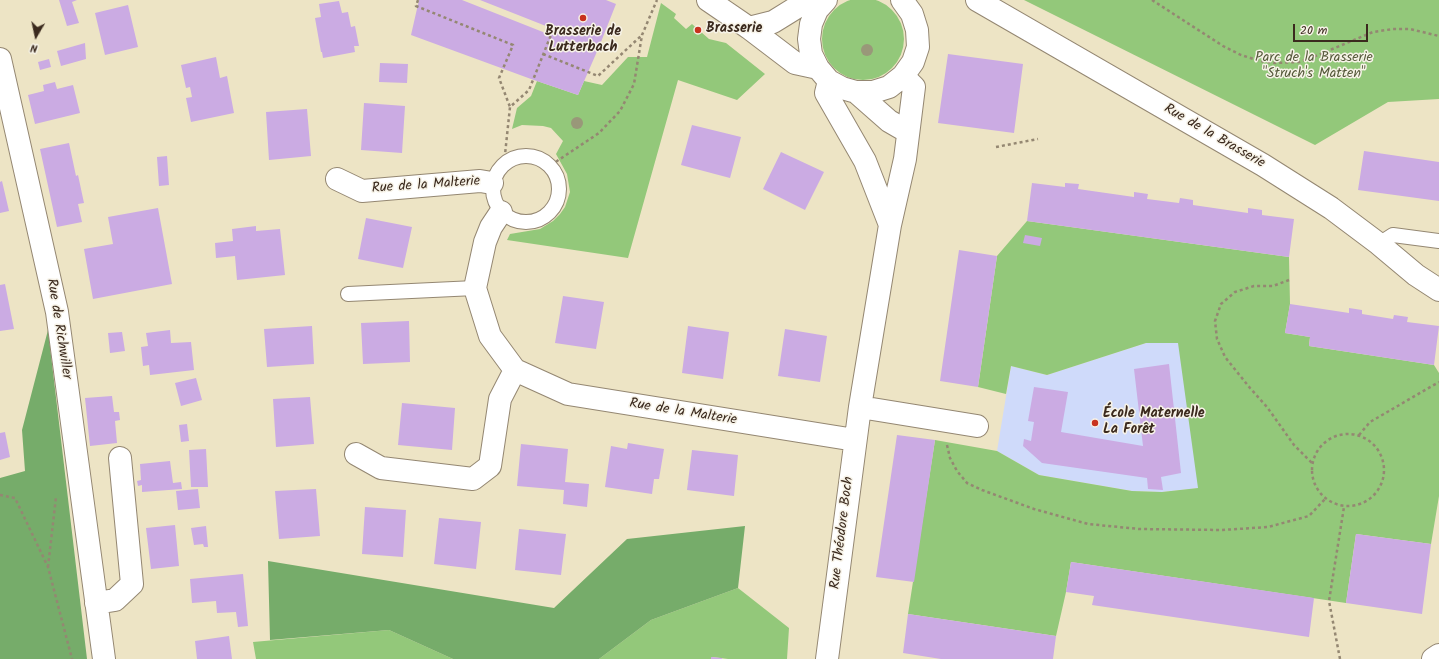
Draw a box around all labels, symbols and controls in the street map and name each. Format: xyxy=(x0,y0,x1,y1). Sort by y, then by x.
marker: Brasserie de Lutterbach xyxy=(578,13,588,23)
north arrow xyxy=(16,16,56,56)
scale bar xyxy=(1295,16,1370,42)
text: 20 m xyxy=(1300,21,1327,40)
place label: Brasserie xyxy=(706,22,762,38)
place label: Brasserie de Lutterbach xyxy=(545,25,621,58)
marker: Brasserie xyxy=(693,25,703,35)
text: N xyxy=(29,38,39,57)
park label: Parc de la Brasserie "Struch's Matten" xyxy=(1255,51,1373,84)
street label: Rue de la Brasserie xyxy=(1160,101,1268,173)
street label: Rue de la Malterie xyxy=(371,174,481,198)
street label: Rue de Richwiller xyxy=(42,278,74,380)
street label: Rue de la Malterie xyxy=(628,396,738,430)
place label: École Maternelle La Forêt xyxy=(1103,407,1205,440)
marker: École Maternelle La Forêt xyxy=(1090,418,1100,428)
street label: Rue Théodore Boch xyxy=(828,476,858,590)

